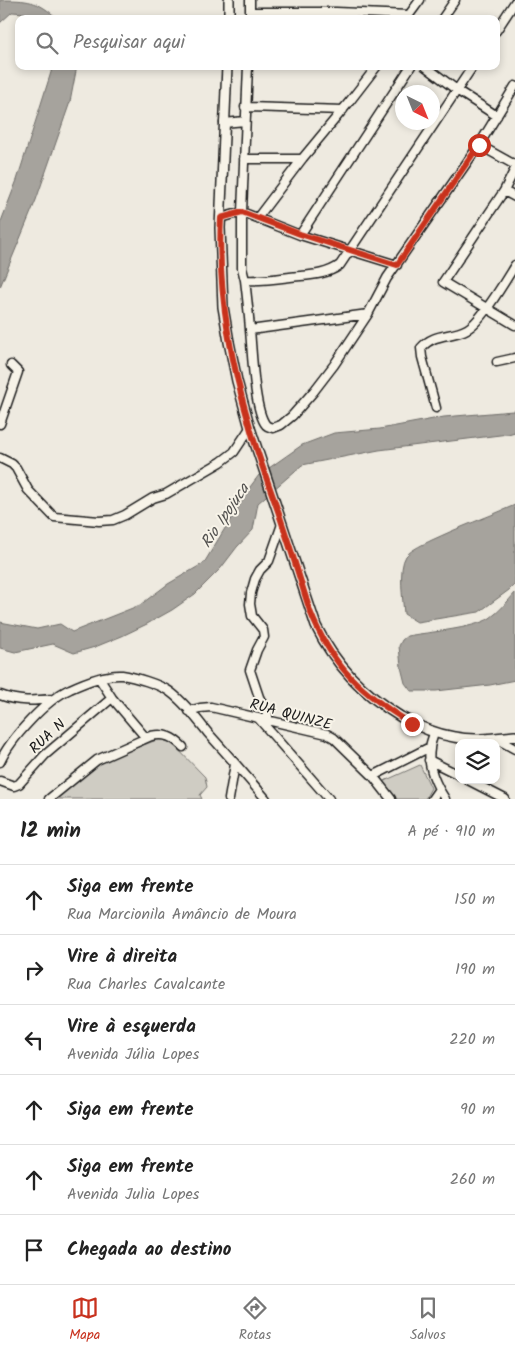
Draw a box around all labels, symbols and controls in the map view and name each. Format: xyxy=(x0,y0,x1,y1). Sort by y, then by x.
search box xyxy=(15,15,500,70)
text: Pesquisar aqui xyxy=(73,28,185,58)
icon: search xyxy=(33,29,61,57)
north arrow xyxy=(395,85,440,130)
route start xyxy=(468,134,491,157)
water label: Rio Ipojuca xyxy=(194,477,257,553)
street label: RUA QUINZE xyxy=(247,692,336,738)
street label: RUA N xyxy=(24,713,72,760)
route end xyxy=(401,713,424,736)
map controls xyxy=(455,739,500,784)
button: layers xyxy=(455,739,500,784)
text: 12 min xyxy=(20,815,81,848)
text: A pé · 910 m xyxy=(408,819,495,844)
text: Siga em frente xyxy=(67,872,194,902)
icon: ahead xyxy=(20,886,48,914)
text: 150 m xyxy=(454,887,495,912)
text: Rua Marcionila Amâncio de Moura xyxy=(67,902,297,927)
text: Vire à direita xyxy=(67,942,177,972)
icon: right xyxy=(20,956,48,984)
text: 190 m xyxy=(455,957,495,982)
text: Rua Charles Cavalcante xyxy=(67,972,225,997)
text: Vire à esquerda xyxy=(67,1012,196,1042)
icon: left xyxy=(20,1026,48,1054)
text: 220 m xyxy=(449,1027,495,1052)
text: Avenida Júlia Lopes xyxy=(67,1042,199,1067)
text: Siga em frente xyxy=(67,1095,194,1125)
icon: ahead xyxy=(20,1096,48,1124)
text: 90 m xyxy=(460,1097,495,1122)
text: Siga em frente xyxy=(67,1152,194,1182)
icon: ahead xyxy=(20,1166,48,1194)
text: 260 m xyxy=(450,1167,495,1192)
text: Avenida Julia Lopes xyxy=(67,1182,199,1207)
text: Chegada ao destino xyxy=(67,1235,232,1265)
icon: arrive xyxy=(20,1236,48,1264)
tab: Mapa xyxy=(69,1294,100,1346)
tab: Rotas xyxy=(239,1294,271,1346)
tab: Salvos xyxy=(410,1294,446,1346)

